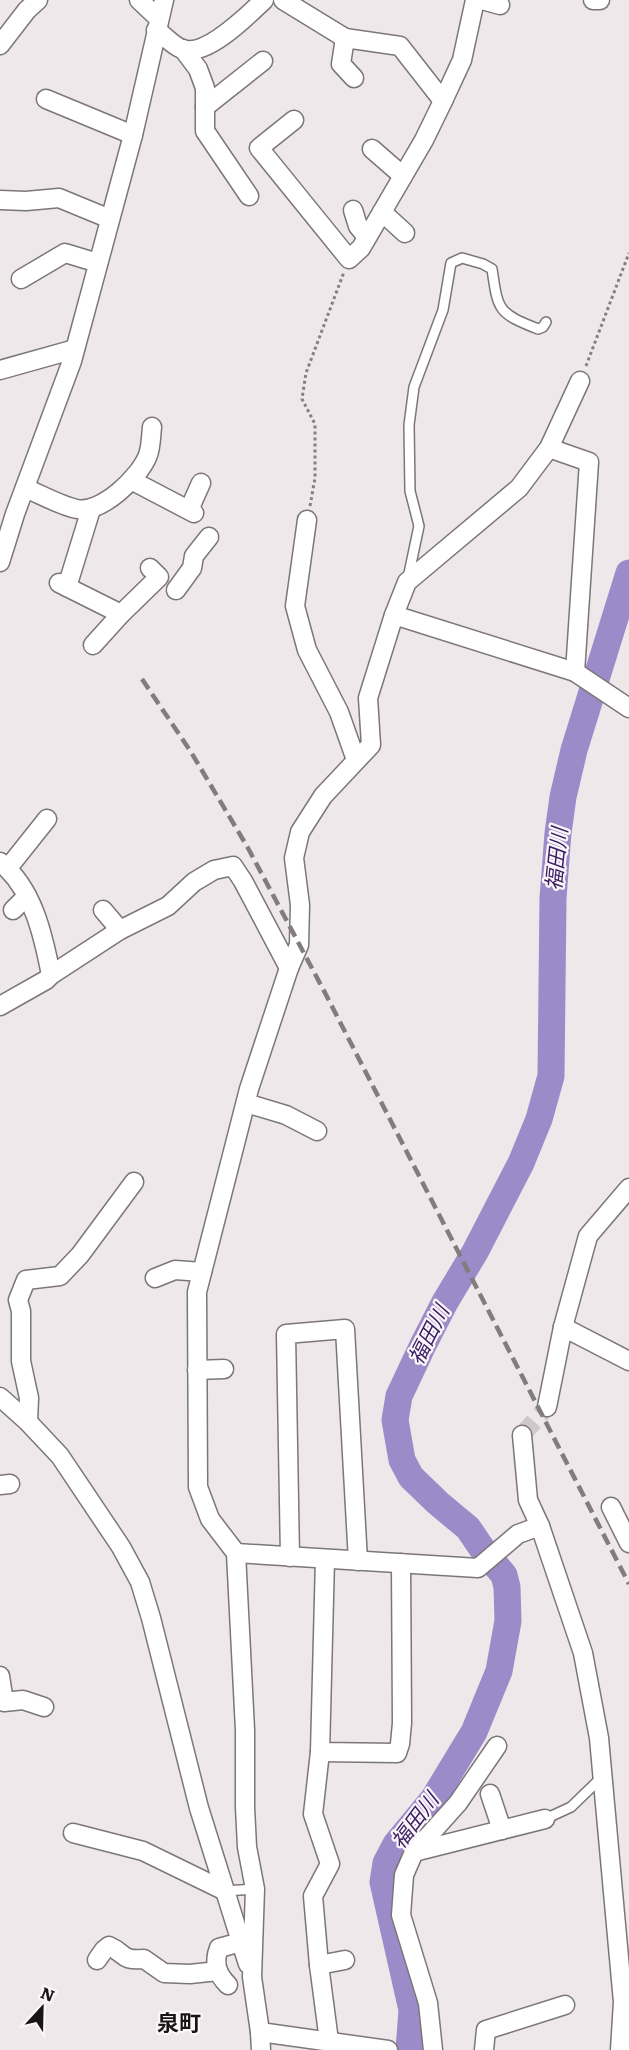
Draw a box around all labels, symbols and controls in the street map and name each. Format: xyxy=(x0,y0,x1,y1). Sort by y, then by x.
water label: 福田川 xyxy=(536,824,573,892)
water label: 福田川 xyxy=(399,1297,456,1369)
water label: 福田川 xyxy=(382,1783,446,1854)
north arrow xyxy=(12,1978,72,2038)
text: N xyxy=(37,1980,59,2007)
district label: 泉町 xyxy=(157,2005,201,2038)

